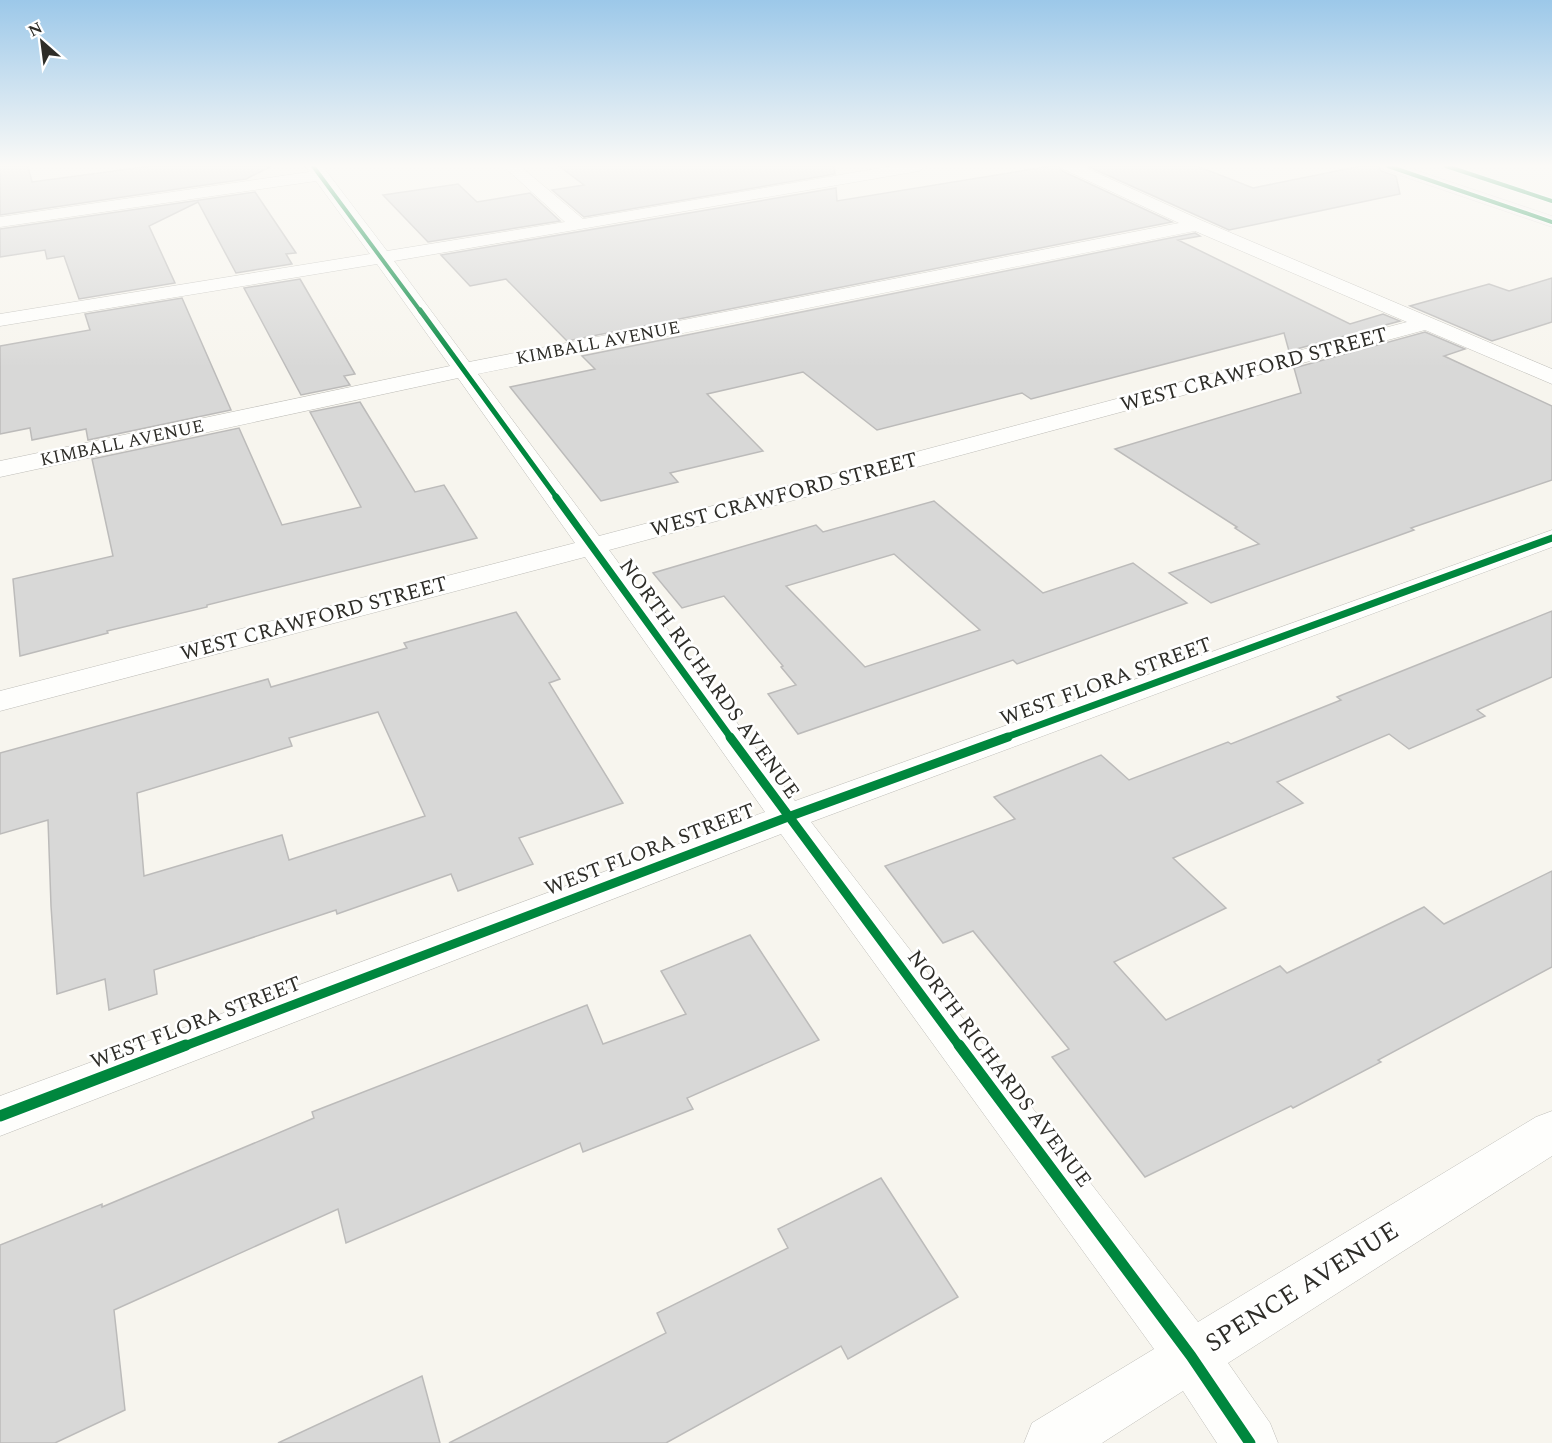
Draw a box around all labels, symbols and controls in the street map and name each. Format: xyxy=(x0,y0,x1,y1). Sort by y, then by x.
north arrow xyxy=(12,12,72,72)
text: N xyxy=(24,16,47,43)
street label: KIMBALL AVENUE xyxy=(514,314,682,372)
street label: WEST CRAWFORD STREET xyxy=(1117,319,1391,421)
street label: KIMBALL AVENUE xyxy=(38,412,206,474)
street label: WEST CRAWFORD STREET xyxy=(647,444,921,546)
street label: NORTH RICHARDS AVENUE xyxy=(611,552,807,806)
street label: WEST CRAWFORD STREET xyxy=(177,568,451,670)
street label: WEST FLORA STREET xyxy=(995,629,1217,735)
street label: WEST FLORA STREET xyxy=(540,795,760,905)
street label: NORTH RICHARDS AVENUE xyxy=(899,943,1099,1195)
street label: WEST FLORA STREET xyxy=(86,968,306,1078)
street label: SPENCE AVENUE xyxy=(1197,1211,1407,1363)

